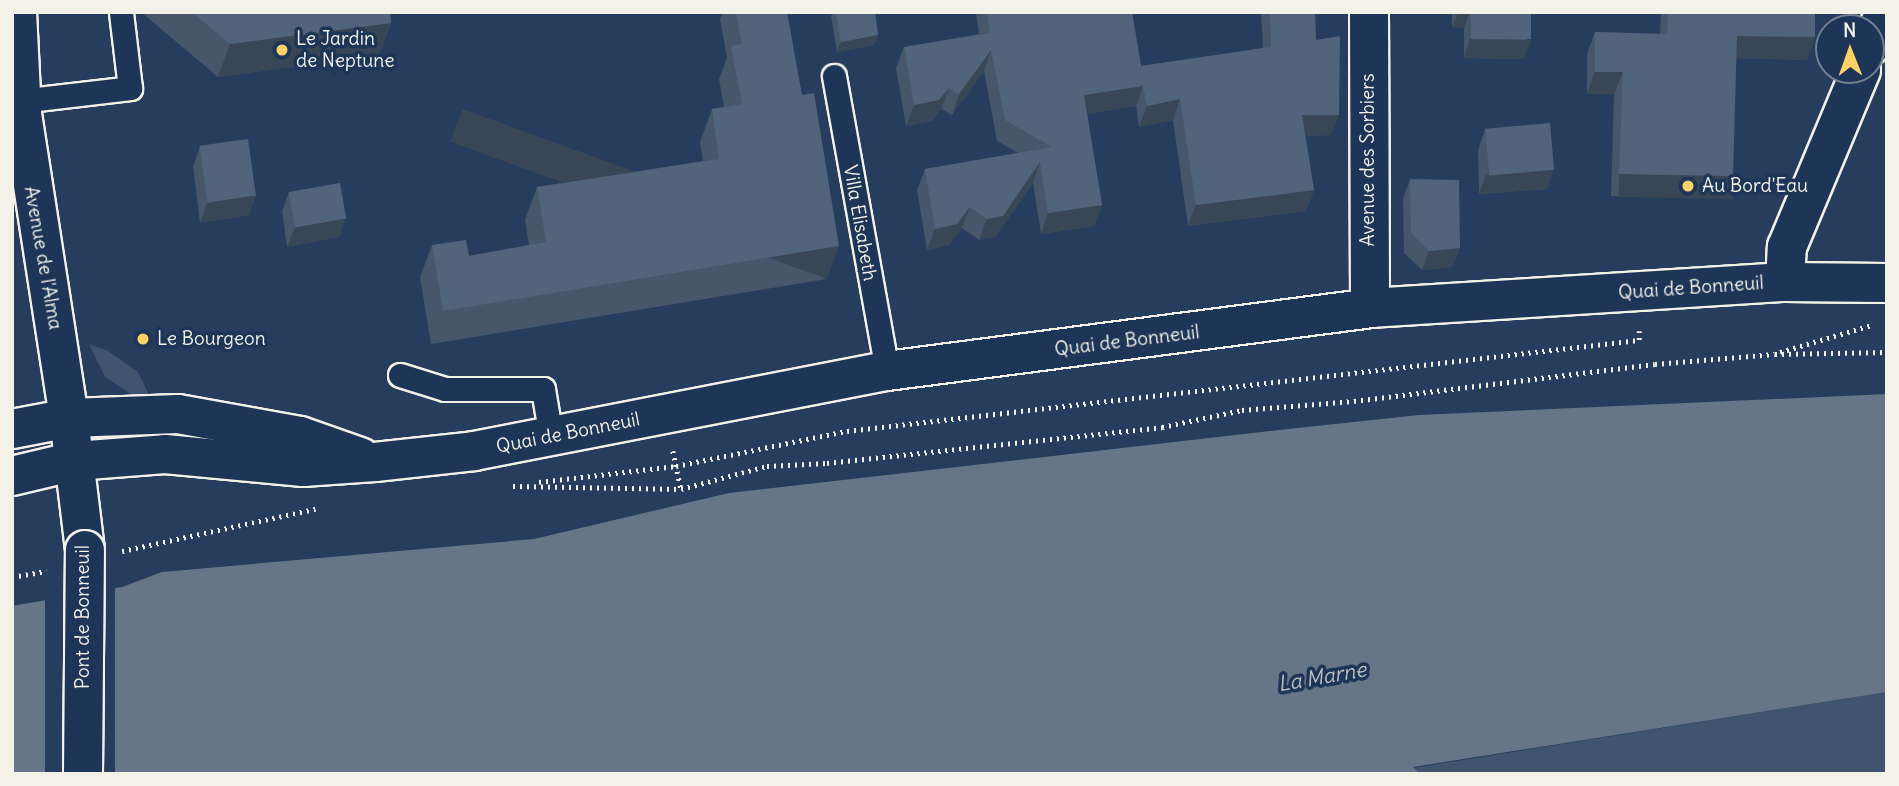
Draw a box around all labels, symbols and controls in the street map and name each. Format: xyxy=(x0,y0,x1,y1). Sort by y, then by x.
north arrow xyxy=(1815,14,1885,84)
text: N xyxy=(1843,18,1856,42)
place label: Le Jardin de Neptune xyxy=(296,28,394,72)
marker: Le Jardin de Neptune xyxy=(274,42,290,58)
street label: Avenue des Sorbiers xyxy=(1357,73,1379,247)
street label: Villa Elisabeth xyxy=(839,163,881,283)
place label: Au Bord'Eau xyxy=(1702,175,1808,197)
marker: Au Bord'Eau xyxy=(1680,178,1696,194)
street label: Avenue de l'Alma xyxy=(19,185,67,331)
street label: Quai de Bonneuil xyxy=(1617,272,1765,304)
street label: Quai de Bonneuil xyxy=(1053,321,1201,361)
place label: Le Bourgeon xyxy=(157,328,266,350)
marker: Le Bourgeon xyxy=(135,331,151,347)
street label: Quai de Bonneuil xyxy=(494,408,642,458)
street label: Pont de Bonneuil xyxy=(72,545,94,689)
water label: La Marne xyxy=(1276,657,1368,697)

